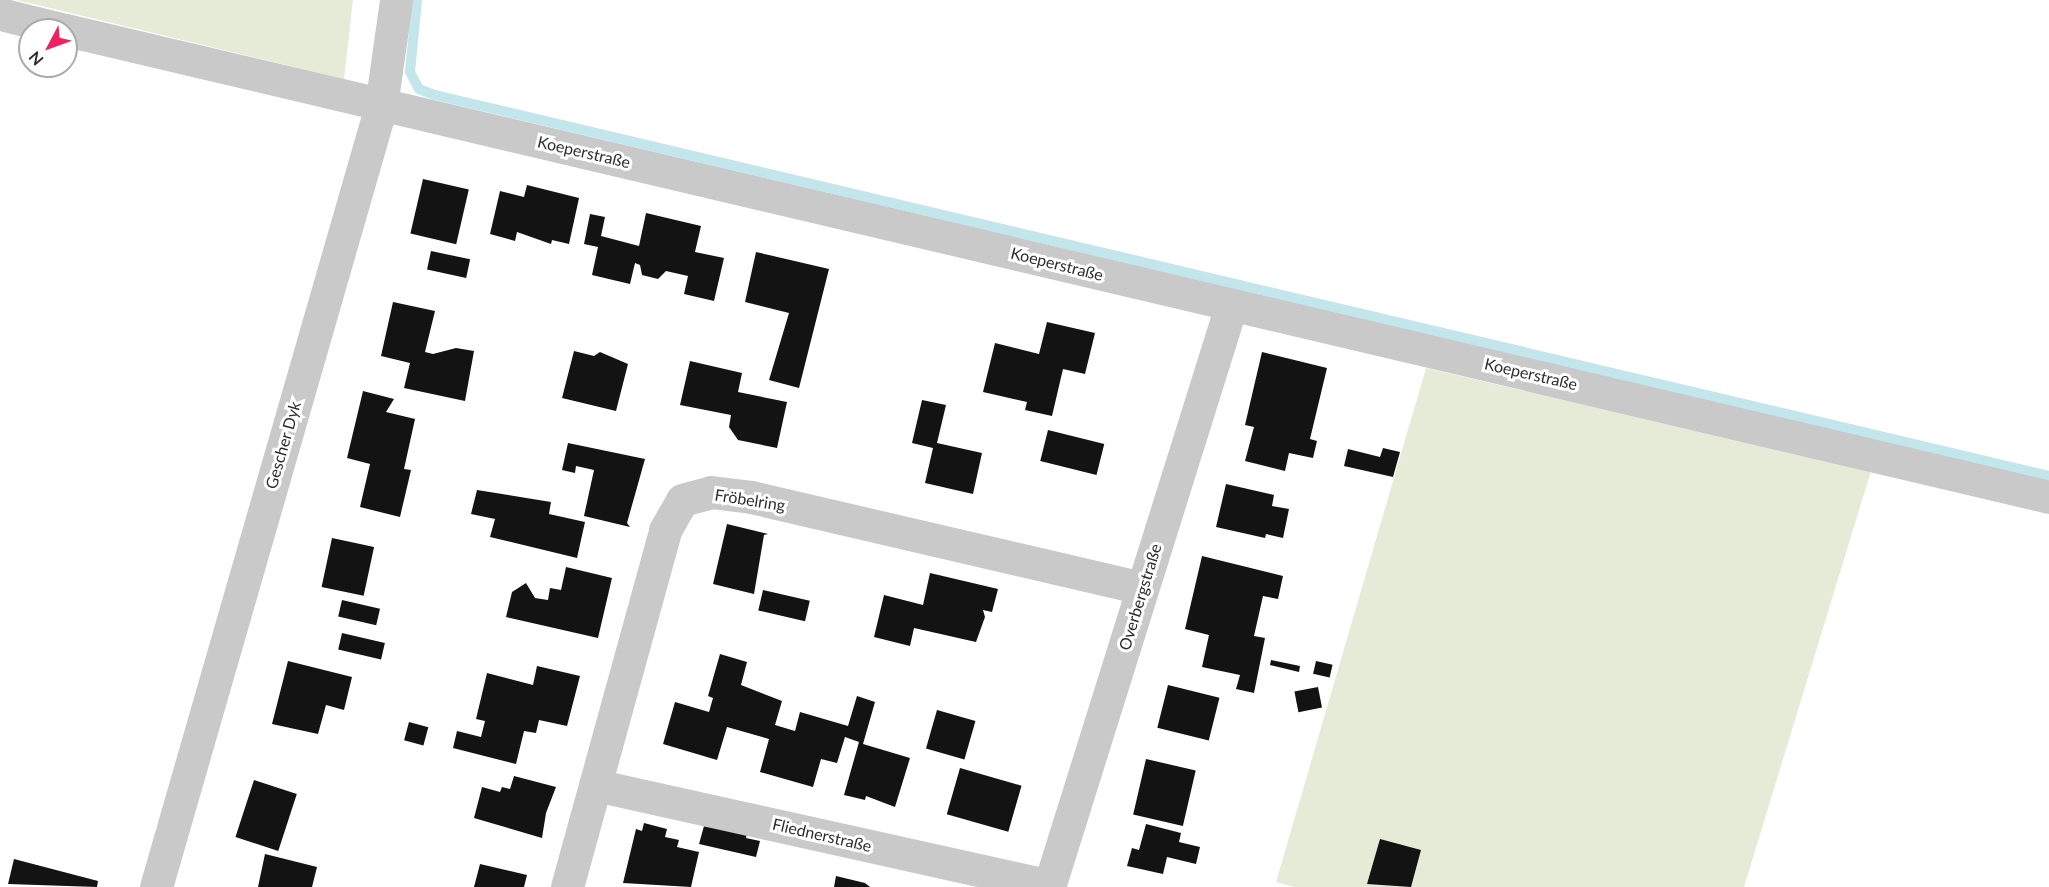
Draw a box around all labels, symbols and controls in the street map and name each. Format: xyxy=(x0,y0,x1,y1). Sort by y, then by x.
north arrow xyxy=(18,18,78,78)
text: N xyxy=(24,48,47,70)
street label: Koeperstraße xyxy=(536,132,632,172)
street label: Koeperstraße xyxy=(1009,243,1105,285)
street label: Koeperstraße xyxy=(1483,354,1579,394)
street label: Gescher Dyk xyxy=(261,399,305,491)
street label: Fröbelring xyxy=(713,485,787,515)
street label: Overbergstraße xyxy=(1115,541,1165,653)
street label: Fliednerstraße xyxy=(771,814,873,856)

